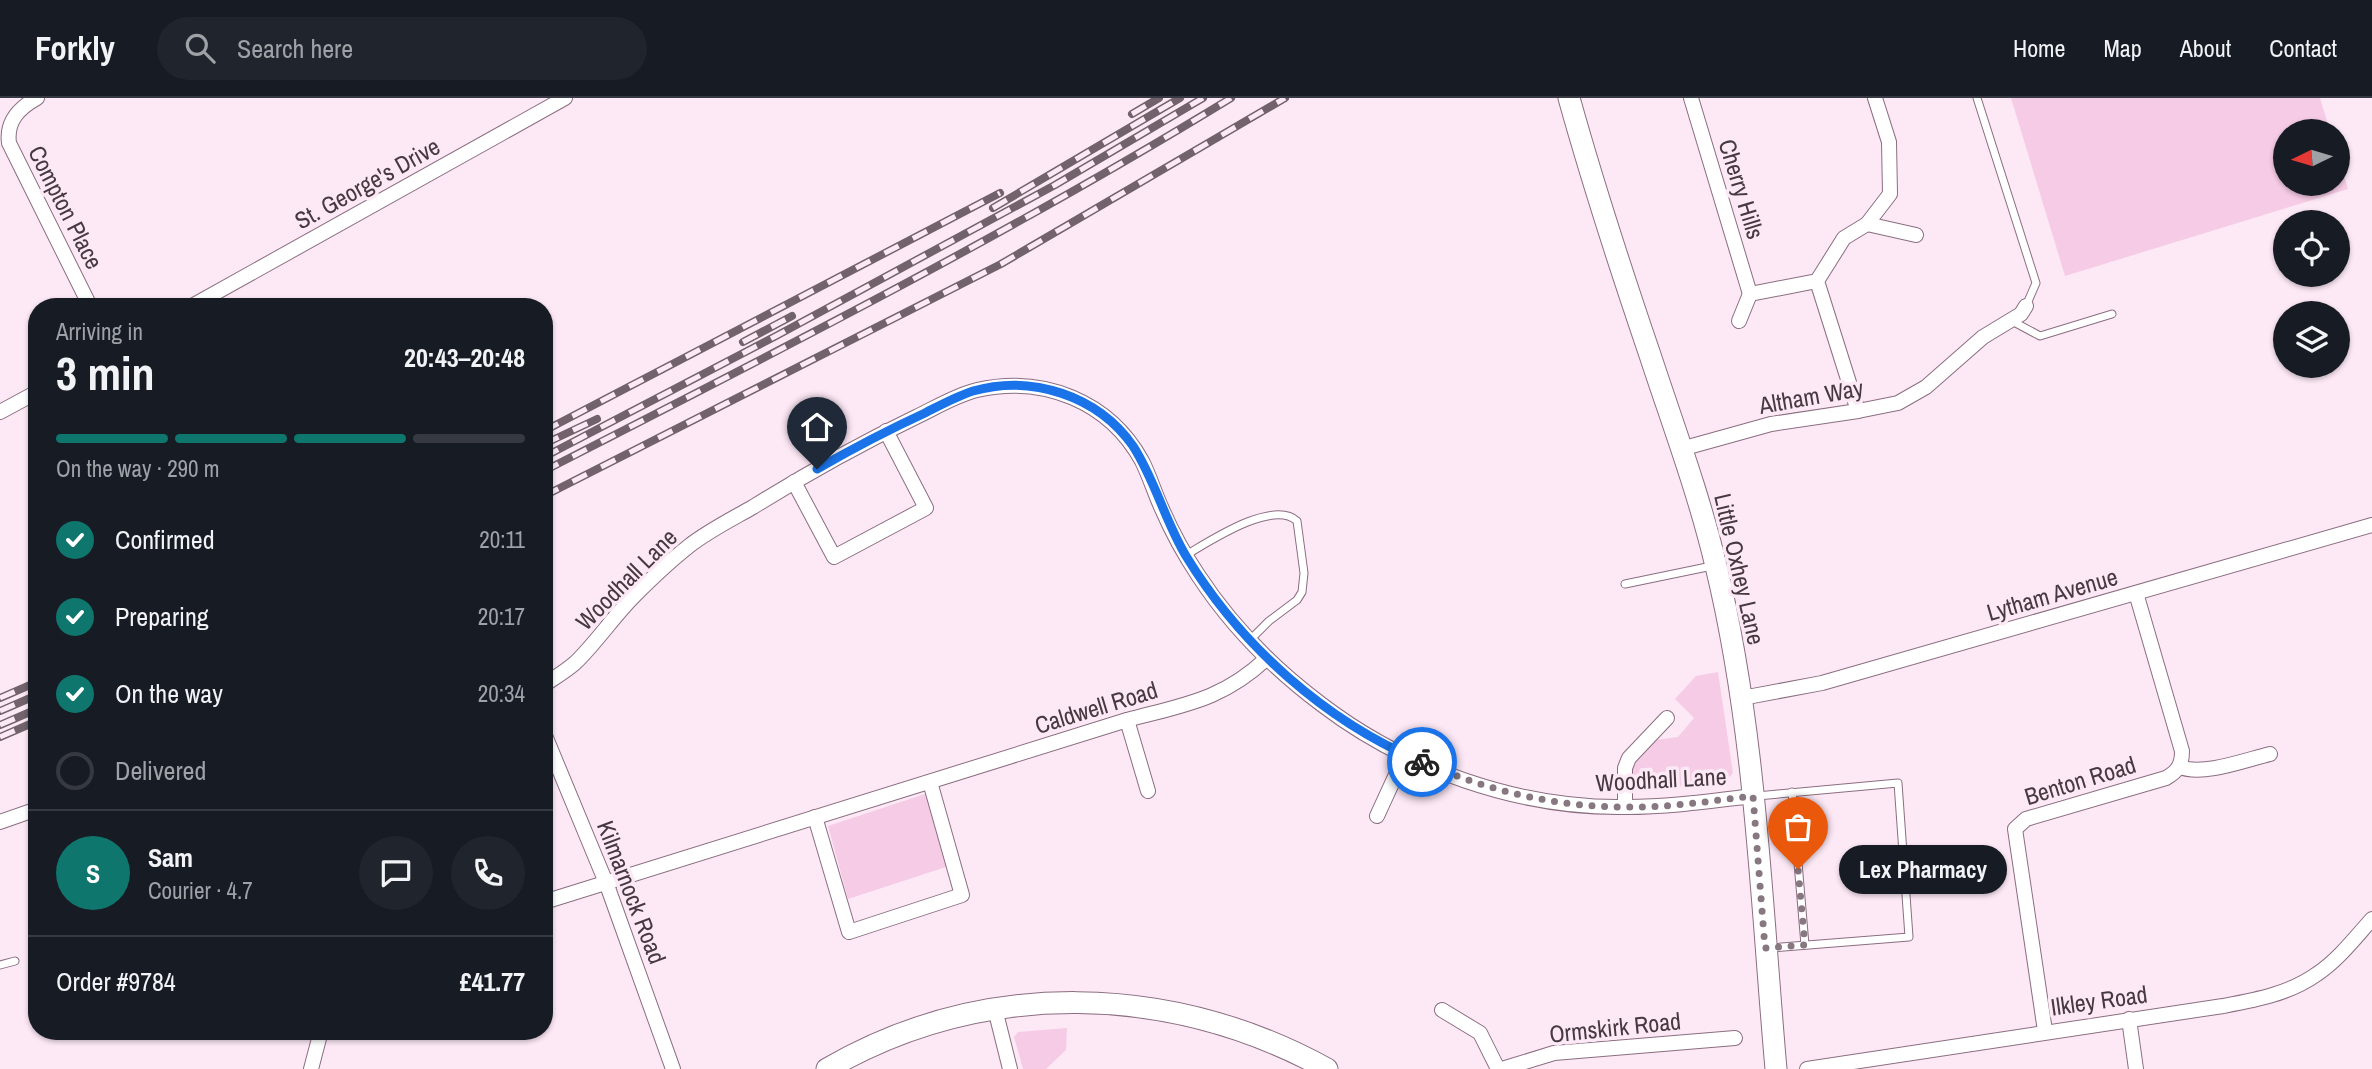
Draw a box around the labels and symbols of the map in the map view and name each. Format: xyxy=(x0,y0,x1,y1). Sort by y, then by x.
north arrow xyxy=(2273,119,2350,196)
street label: St. George's Drive xyxy=(289,130,445,236)
street label: Cherry Hills xyxy=(1712,135,1772,243)
street label: Compton Place xyxy=(21,140,111,274)
street label: Altham Way xyxy=(1755,371,1866,421)
pin xyxy=(787,397,847,469)
street label: Little Oxhey Lane xyxy=(1707,490,1773,648)
street label: Woodhall Lane xyxy=(568,521,684,637)
street label: Lytham Avenue xyxy=(1983,560,2121,628)
street label: Caldwell Road xyxy=(1031,673,1161,741)
courier xyxy=(1387,727,1457,797)
street label: Benton Road xyxy=(2020,748,2140,812)
street label: Woodhall Lane xyxy=(1595,760,1727,798)
pin xyxy=(1768,797,1828,869)
street label: Kilmarnock Road xyxy=(590,816,674,968)
callout: Lex Pharmacy xyxy=(1840,844,2008,894)
street label: Ilkley Road xyxy=(2049,977,2149,1023)
street label: Ormskirk Road xyxy=(1548,1004,1682,1050)

